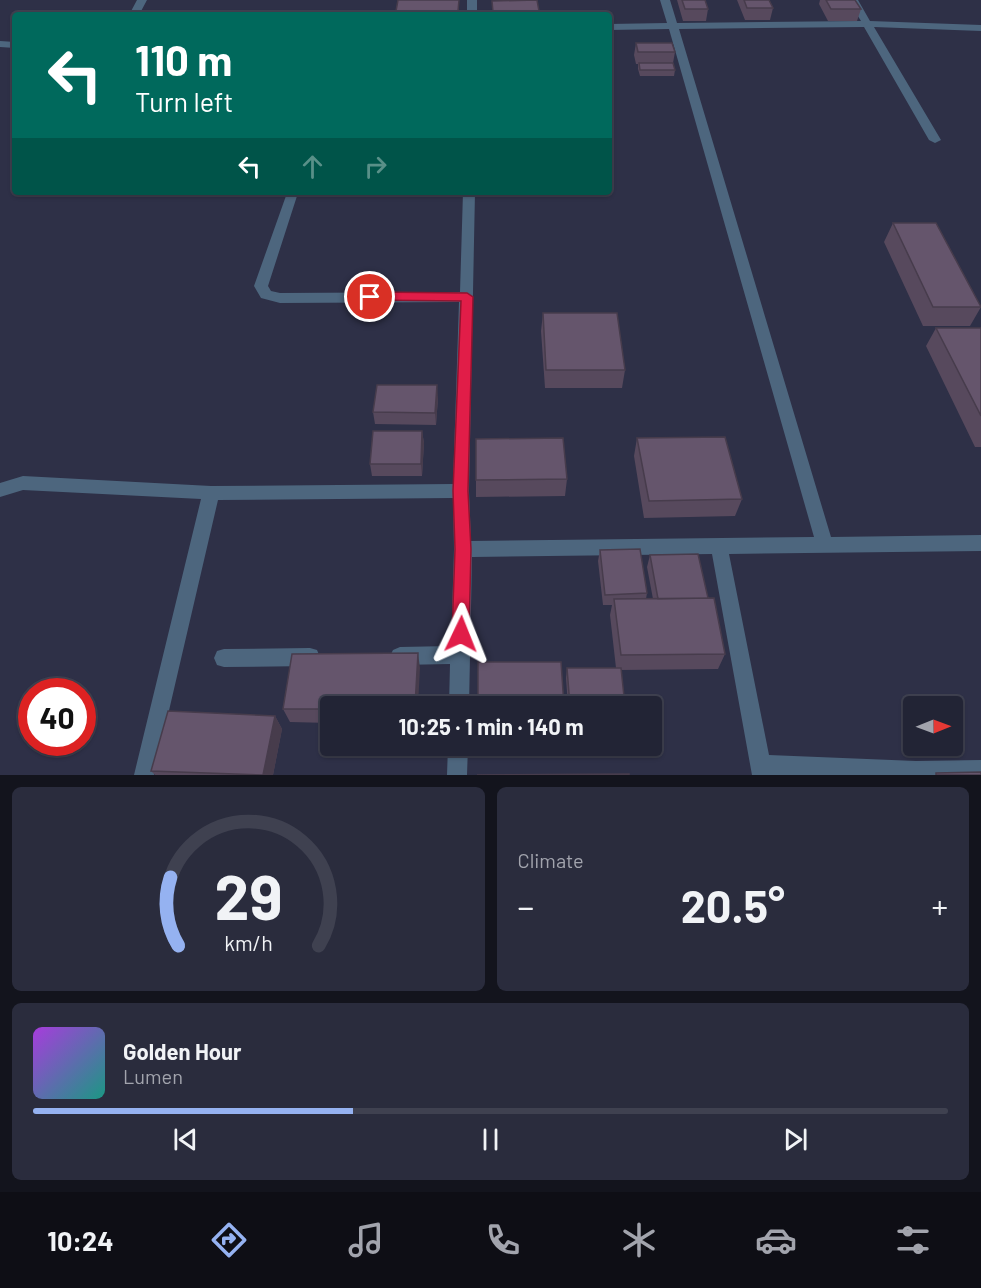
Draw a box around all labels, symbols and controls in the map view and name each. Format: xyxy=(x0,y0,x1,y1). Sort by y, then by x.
text: 110 m xyxy=(135,34,232,84)
icon: left xyxy=(36,36,114,114)
text: Turn left xyxy=(135,85,233,117)
icon: left xyxy=(233,150,266,183)
icon: ahead xyxy=(296,150,329,183)
icon: right xyxy=(359,150,392,183)
pin xyxy=(344,271,395,322)
icon: arrive xyxy=(353,280,386,313)
position arrow xyxy=(429,602,493,666)
speed limit sign: 40 xyxy=(18,678,96,756)
north arrow xyxy=(903,696,963,756)
map controls xyxy=(903,696,963,756)
text: 10:25 · 1 min · 140 m xyxy=(398,713,584,739)
text: Climate xyxy=(518,848,584,872)
text: 29 xyxy=(214,858,282,932)
text: 20.5° xyxy=(681,878,785,932)
text: − xyxy=(518,886,534,926)
text: + xyxy=(932,886,948,926)
text: km/h xyxy=(224,930,273,955)
text: Golden Hour xyxy=(123,1038,241,1064)
text: Lumen xyxy=(123,1064,183,1088)
icon: previous xyxy=(169,1123,202,1156)
icon: pause xyxy=(474,1123,507,1156)
icon: next xyxy=(779,1123,812,1156)
icon: directions xyxy=(208,1219,250,1261)
icon: music xyxy=(345,1219,387,1261)
icon: phone xyxy=(482,1219,524,1261)
icon: climate xyxy=(618,1219,660,1261)
icon: car xyxy=(755,1219,797,1261)
icon: filters xyxy=(892,1219,934,1261)
text: 10:24 xyxy=(47,1224,114,1256)

